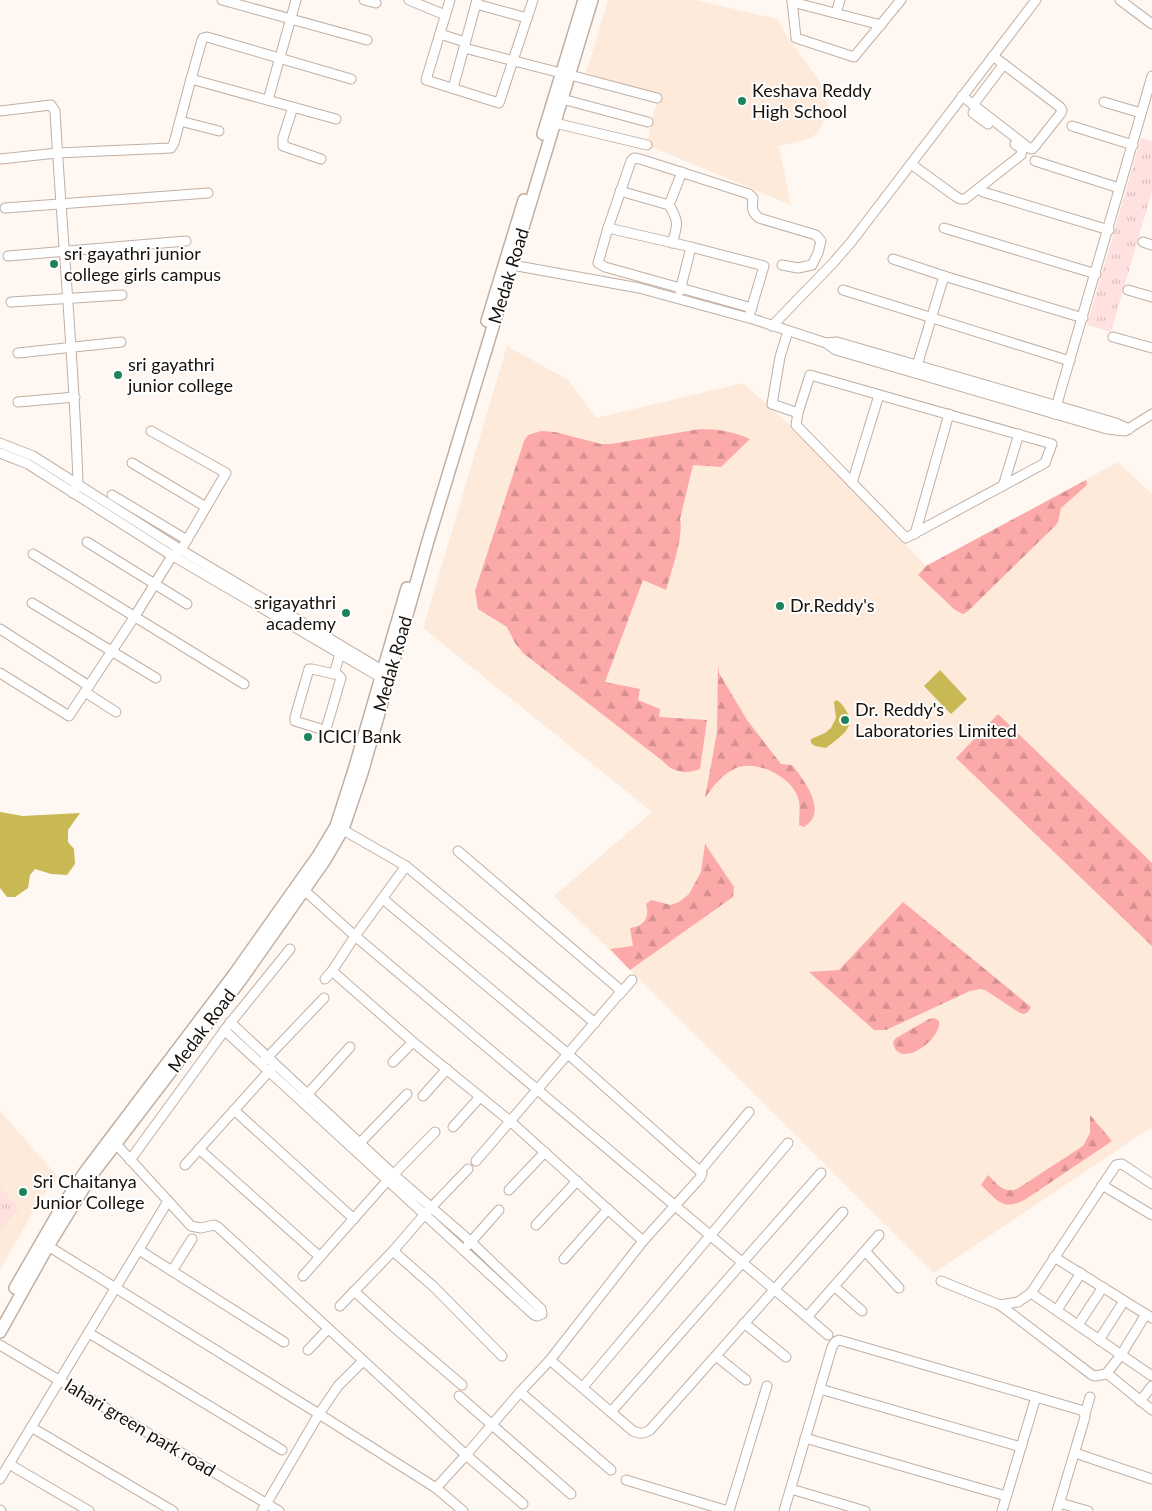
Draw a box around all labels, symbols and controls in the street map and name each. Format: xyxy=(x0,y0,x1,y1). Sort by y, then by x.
place label: Keshava Reddy High School xyxy=(752,79,872,122)
marker: Keshava Reddy High School xyxy=(736,95,748,107)
street label: Medak Road xyxy=(483,225,533,326)
place label: sri gayathri junior college girls campus xyxy=(64,242,221,285)
marker: sri gayathri junior college girls campus xyxy=(48,258,60,270)
place label: sri gayathri junior college xyxy=(127,353,233,396)
marker: sri gayathri junior college xyxy=(112,369,124,381)
place label: srigayathri academy xyxy=(254,591,337,634)
place label: Dr.Reddy's xyxy=(790,594,875,616)
marker: Dr.Reddy's xyxy=(774,600,786,612)
marker: srigayathri academy xyxy=(340,607,352,619)
street label: Medak Road xyxy=(368,613,416,714)
place label: Dr. Reddy's Laboratories Limited xyxy=(855,698,1017,741)
marker: Dr. Reddy's Laboratories Limited xyxy=(839,714,851,726)
place label: ICICI Bank xyxy=(318,725,402,747)
marker: ICICI Bank xyxy=(302,731,314,743)
street label: Medak Road xyxy=(163,984,240,1076)
place label: Sri Chaitanya Junior College xyxy=(33,1170,145,1213)
marker: Sri Chaitanya Junior College xyxy=(17,1186,29,1198)
street label: lahari green park road xyxy=(61,1374,220,1481)

